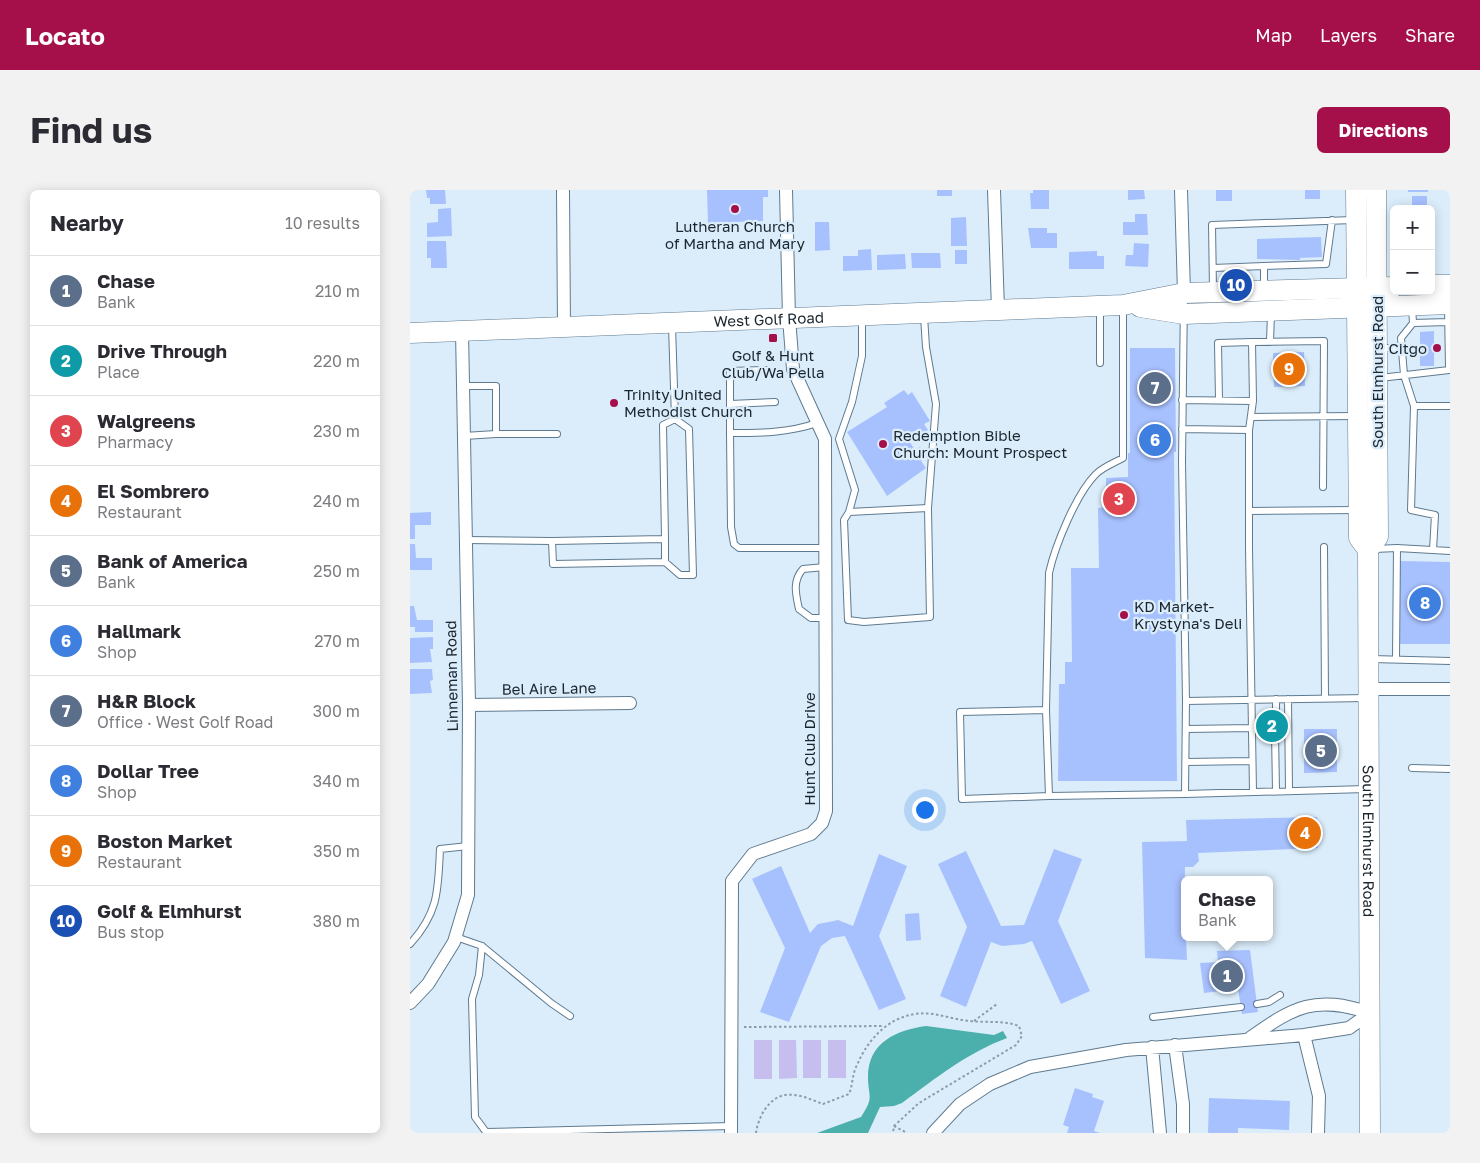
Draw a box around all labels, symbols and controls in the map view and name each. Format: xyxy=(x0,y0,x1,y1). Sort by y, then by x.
text: Locato xyxy=(25,21,105,50)
text: Map xyxy=(1255,24,1292,46)
text: Layers xyxy=(1320,24,1377,46)
text: Share xyxy=(1405,24,1455,46)
button: Directions xyxy=(1317,107,1450,153)
text: Find us xyxy=(30,109,152,151)
marker: Lutheran Church of Martha and Mary xyxy=(729,203,741,215)
map controls xyxy=(1390,205,1435,295)
button: + xyxy=(1390,205,1435,250)
text: Nearby xyxy=(50,210,124,236)
text: 10 results xyxy=(285,213,360,233)
place label: Lutheran Church of Martha and Mary xyxy=(665,217,805,252)
button: − xyxy=(1390,250,1435,295)
pin: 10 xyxy=(1220,266,1252,304)
text: Chase xyxy=(97,269,155,292)
text: 1 xyxy=(62,281,70,301)
text: 210 m xyxy=(315,281,360,301)
text: Bank xyxy=(97,292,136,312)
street label: South Elmhurst Road xyxy=(1368,296,1386,448)
street label: West Golf Road xyxy=(713,308,824,330)
marker: Golf & Hunt Club/Wa Pella xyxy=(767,332,779,344)
text: Drive Through xyxy=(97,339,227,362)
place label: Citgo xyxy=(1389,339,1427,357)
marker: Citgo xyxy=(1431,342,1443,354)
place label: Golf & Hunt Club/Wa Pella xyxy=(722,346,824,381)
pin: 9 xyxy=(1273,350,1305,388)
text: 2 xyxy=(61,351,71,371)
text: 220 m xyxy=(313,351,360,371)
text: Place xyxy=(97,362,140,382)
pin: 7 xyxy=(1139,369,1171,407)
place label: Trinity United Methodist Church xyxy=(624,385,752,420)
marker: Trinity United Methodist Church xyxy=(608,397,620,409)
text: Walgreens xyxy=(97,409,196,432)
text: 3 xyxy=(61,421,71,441)
text: 230 m xyxy=(313,421,360,441)
pin: 6 xyxy=(1139,421,1171,459)
place label: Redemption Bible Church: Mount Prospect xyxy=(893,426,1067,461)
text: Pharmacy xyxy=(97,432,173,452)
marker: Redemption Bible Church: Mount Prospect xyxy=(877,438,889,450)
text: El Sombrero xyxy=(97,479,209,502)
pin: 3 xyxy=(1103,480,1135,518)
text: 4 xyxy=(61,491,71,511)
text: 240 m xyxy=(313,491,360,511)
text: Restaurant xyxy=(97,502,182,522)
text: Bank of America xyxy=(97,549,248,572)
text: 5 xyxy=(61,561,71,581)
text: 250 m xyxy=(313,561,360,581)
text: Bank xyxy=(97,572,136,592)
pin: 8 xyxy=(1409,584,1441,622)
place label: KD Market- Krystyna's Deli xyxy=(1134,597,1242,632)
marker: KD Market- Krystyna's Deli xyxy=(1118,609,1130,621)
text: Hallmark xyxy=(97,619,181,642)
street label: Linneman Road xyxy=(441,620,461,732)
text: 6 xyxy=(61,631,71,651)
text: 270 m xyxy=(314,631,360,651)
text: Shop xyxy=(97,642,137,662)
street label: Bel Aire Lane xyxy=(502,678,597,698)
text: H&R Block xyxy=(97,689,196,712)
street label: Hunt Club Drive xyxy=(800,692,818,806)
text: 7 xyxy=(62,701,70,721)
text: 300 m xyxy=(313,701,360,721)
pin: 2 xyxy=(1256,707,1288,745)
text: Office · West Golf Road xyxy=(97,712,273,732)
pin: 5 xyxy=(1305,732,1337,770)
text: Dollar Tree xyxy=(97,759,199,782)
street label: South Elmhurst Road xyxy=(1360,765,1378,917)
text: 8 xyxy=(61,771,71,791)
text: 340 m xyxy=(313,771,360,791)
text: Shop xyxy=(97,782,137,802)
your location xyxy=(912,797,938,823)
pin: 4 xyxy=(1289,814,1321,852)
text: Boston Market xyxy=(97,829,232,852)
text: 9 xyxy=(61,841,71,861)
text: 350 m xyxy=(313,841,360,861)
text: Restaurant xyxy=(97,852,182,872)
popup xyxy=(1181,876,1273,941)
text: Chase xyxy=(1198,887,1256,910)
text: Golf & Elmhurst xyxy=(97,899,242,922)
text: Bank xyxy=(1198,910,1237,930)
text: 10 xyxy=(57,911,75,931)
text: 380 m xyxy=(313,911,360,931)
text: Bus stop xyxy=(97,922,164,942)
pin: 1 xyxy=(1211,957,1243,995)

